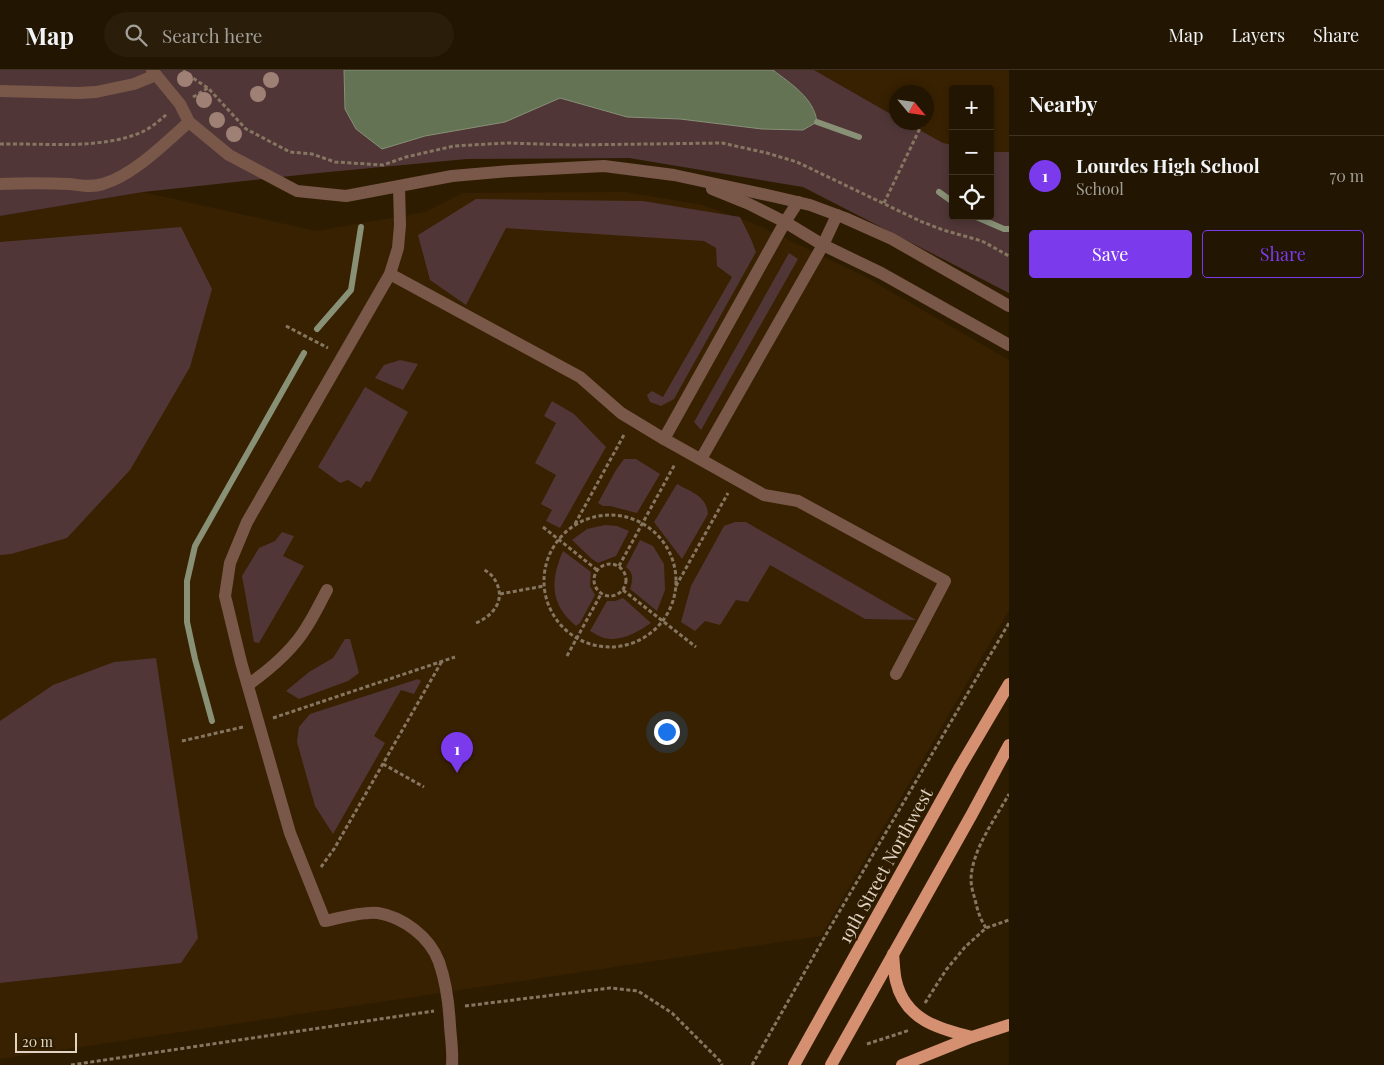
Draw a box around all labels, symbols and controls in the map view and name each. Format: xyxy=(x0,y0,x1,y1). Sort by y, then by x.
search box xyxy=(104,12,454,57)
text: Map xyxy=(25,19,74,51)
icon: search xyxy=(122,21,150,49)
text: Search here xyxy=(162,22,262,48)
text: Map xyxy=(1168,23,1203,47)
text: Layers xyxy=(1231,23,1285,47)
text: Share xyxy=(1313,23,1359,47)
north arrow xyxy=(889,85,934,130)
map controls xyxy=(949,85,994,220)
button: + xyxy=(949,85,994,130)
text: Nearby xyxy=(1029,89,1098,117)
button: − xyxy=(949,130,994,175)
text: Lourdes High School xyxy=(1076,152,1260,178)
text: 1 xyxy=(1042,165,1048,186)
text: 70 m xyxy=(1330,165,1364,186)
button: locate xyxy=(949,175,994,220)
text: School xyxy=(1076,178,1124,199)
button: Save xyxy=(1029,230,1192,278)
button: Share xyxy=(1202,230,1364,278)
your location xyxy=(654,719,680,745)
pin: 1 xyxy=(441,732,473,773)
street label: 19th Street Northwest xyxy=(832,783,938,947)
scale bar xyxy=(15,1030,78,1053)
text: 20 m xyxy=(22,1032,53,1051)

